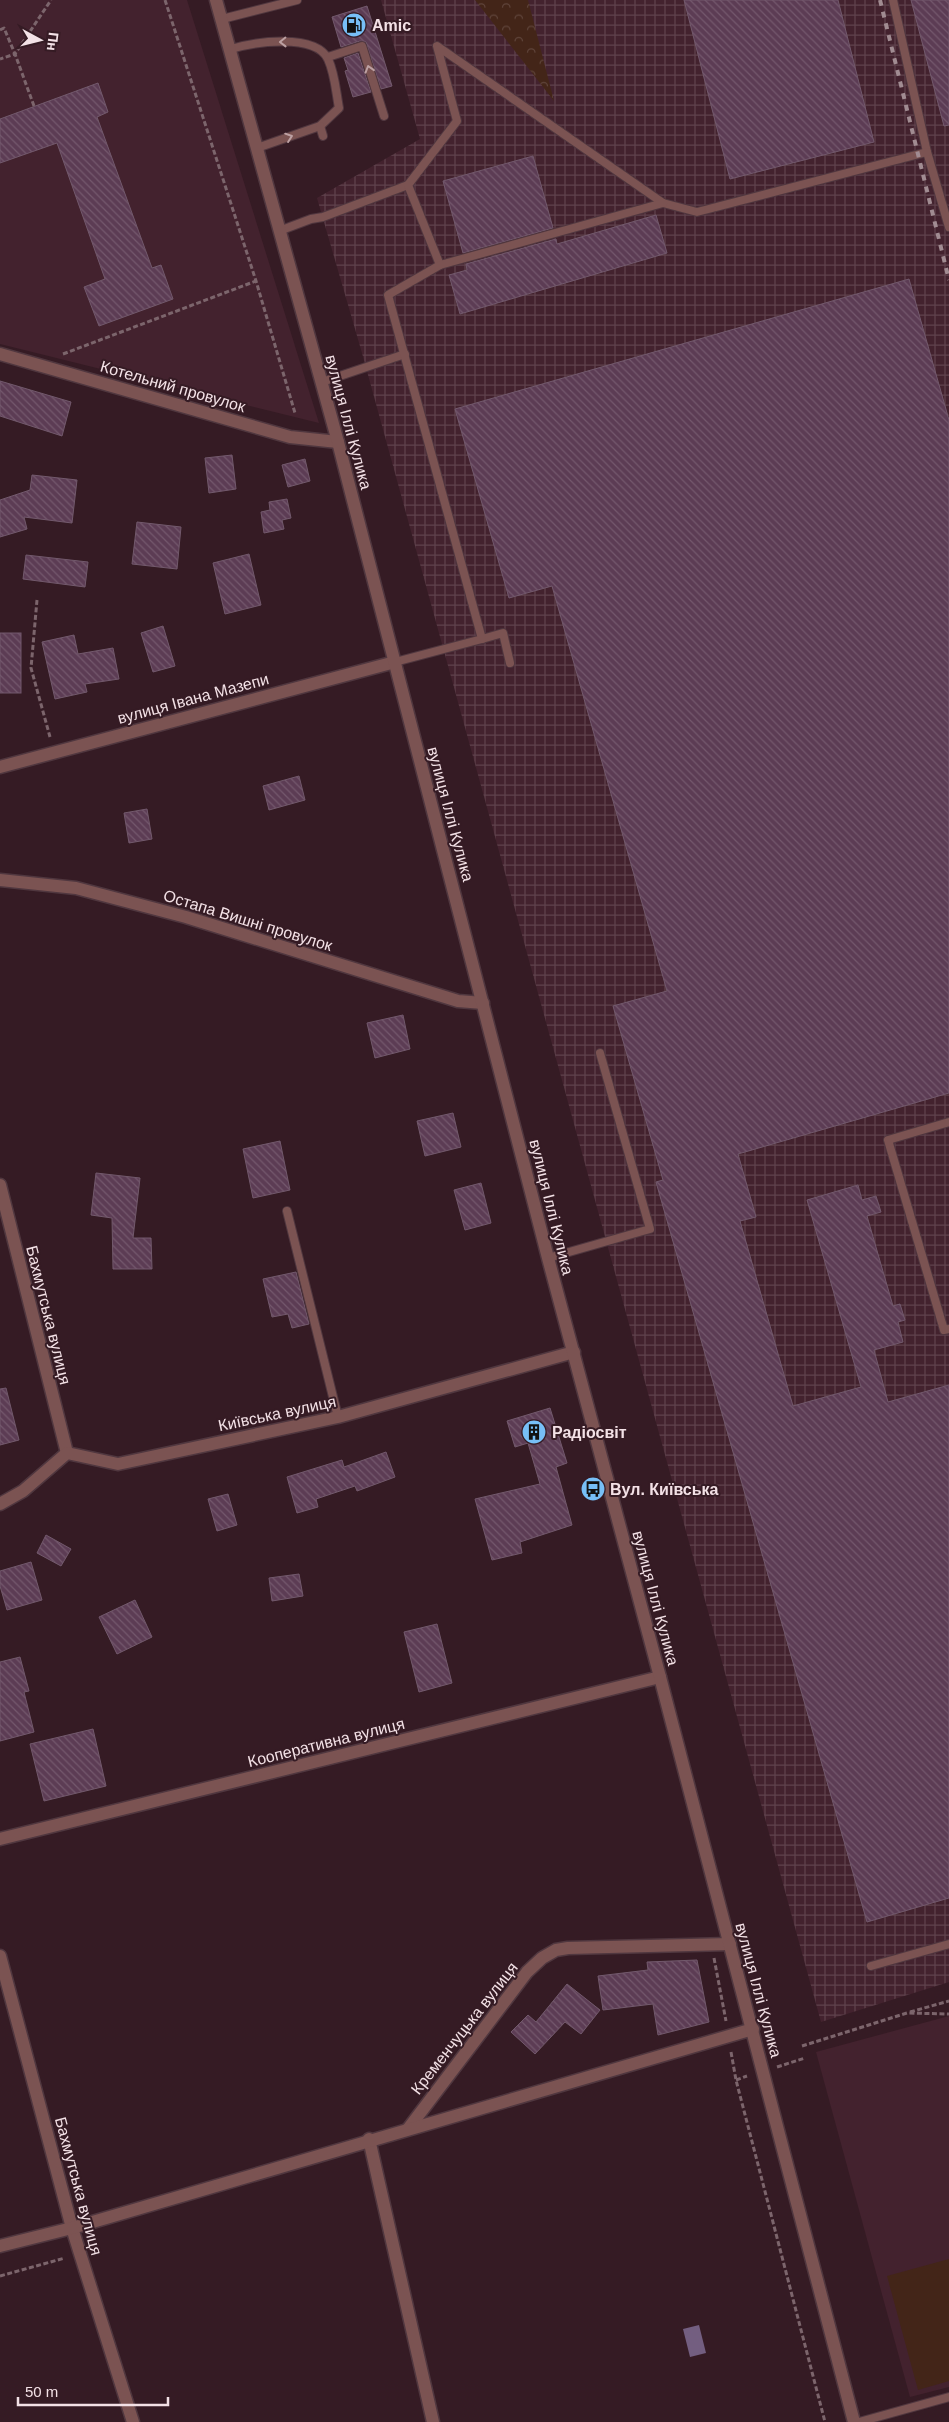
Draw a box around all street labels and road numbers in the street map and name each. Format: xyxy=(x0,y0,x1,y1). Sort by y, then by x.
street label: вулиця Іллі Кулика xyxy=(322,353,375,492)
street label: Котельний провулок xyxy=(98,358,248,416)
street label: вулиця Івана Мазепи xyxy=(116,670,271,727)
street label: вулиця Іллі Кулика xyxy=(424,745,477,884)
street label: Остапа Вишні провулок xyxy=(161,887,335,955)
street label: вулиця Іллі Кулика xyxy=(526,1138,577,1277)
street label: Бахмутська вулиця xyxy=(23,1244,74,1386)
street label: Київська вулиця xyxy=(217,1393,338,1434)
street label: вулиця Іллі Кулика xyxy=(629,1529,682,1668)
street label: Кооперативна вулиця xyxy=(246,1715,406,1770)
street label: вулиця Іллі Кулика xyxy=(732,1921,785,2060)
street label: Кременчуцька вулиця xyxy=(408,1959,521,2097)
street label: Бахмутська вулиця xyxy=(52,2115,105,2257)

